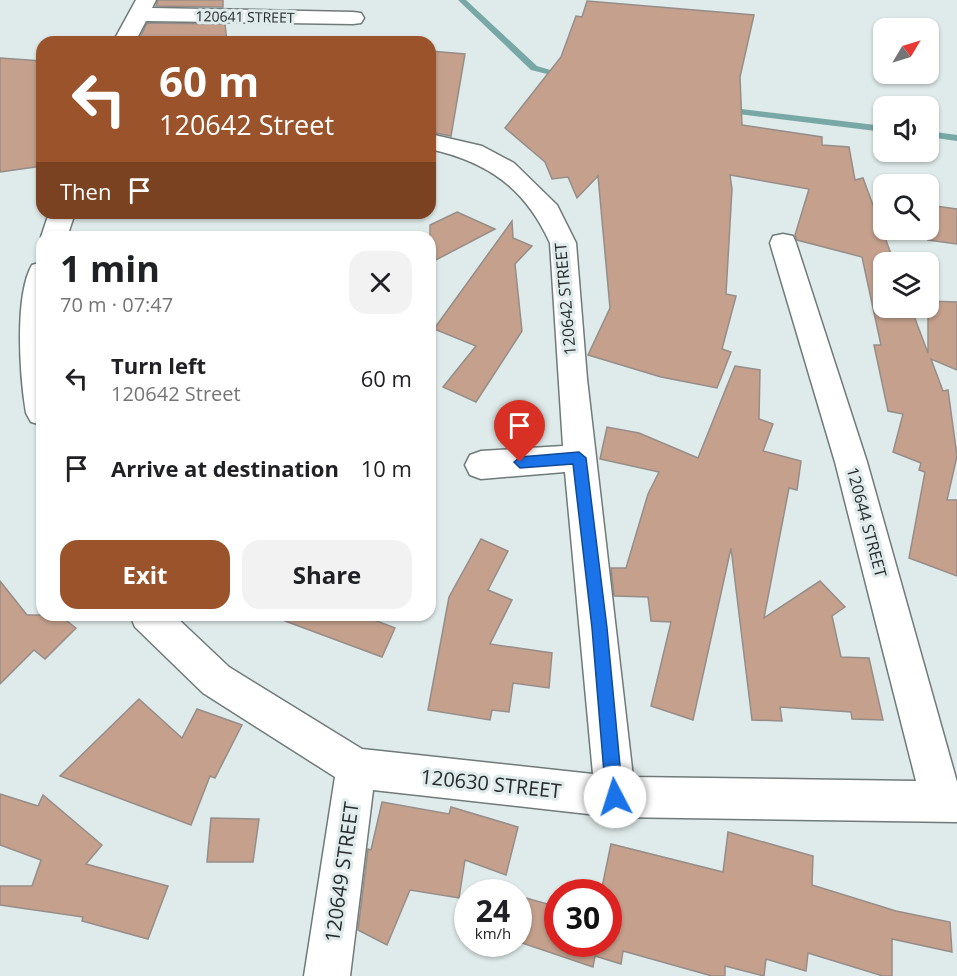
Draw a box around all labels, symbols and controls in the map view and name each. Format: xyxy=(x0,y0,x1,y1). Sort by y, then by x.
street label: 120641 STREET xyxy=(195,6,295,27)
north arrow xyxy=(873,18,939,84)
map controls xyxy=(873,18,939,318)
text: 60 m xyxy=(159,52,259,109)
icon: left xyxy=(60,60,138,138)
button: sound xyxy=(873,96,939,162)
text: 120642 Street xyxy=(159,106,334,143)
icon: arrive xyxy=(123,174,156,207)
button: search xyxy=(873,174,939,240)
text: Then xyxy=(60,176,111,206)
street label: 120642 STREET xyxy=(549,242,581,356)
text: 1 min xyxy=(60,244,160,293)
button: close xyxy=(349,251,412,314)
button: layers xyxy=(873,252,939,318)
text: 70 m · 07:47 xyxy=(60,291,173,318)
text: Turn left xyxy=(111,350,206,380)
icon: left xyxy=(60,362,93,395)
text: 60 m xyxy=(361,363,412,393)
text: 120642 Street xyxy=(111,380,241,407)
pin xyxy=(494,400,545,462)
icon: arrive xyxy=(503,409,536,442)
icon: arrive xyxy=(60,452,93,485)
text: Arrive at destination xyxy=(111,453,339,483)
text: 10 m xyxy=(361,453,412,483)
street label: 120644 STREET xyxy=(842,465,892,580)
button: Exit xyxy=(60,540,230,609)
button: Share xyxy=(242,540,412,609)
street label: 120630 STREET xyxy=(419,763,563,804)
position arrow xyxy=(583,765,647,829)
street label: 120649 STREET xyxy=(318,800,365,944)
speed limit sign: 30 xyxy=(544,879,622,957)
text: 24 xyxy=(476,890,510,931)
text: km/h xyxy=(475,923,511,943)

